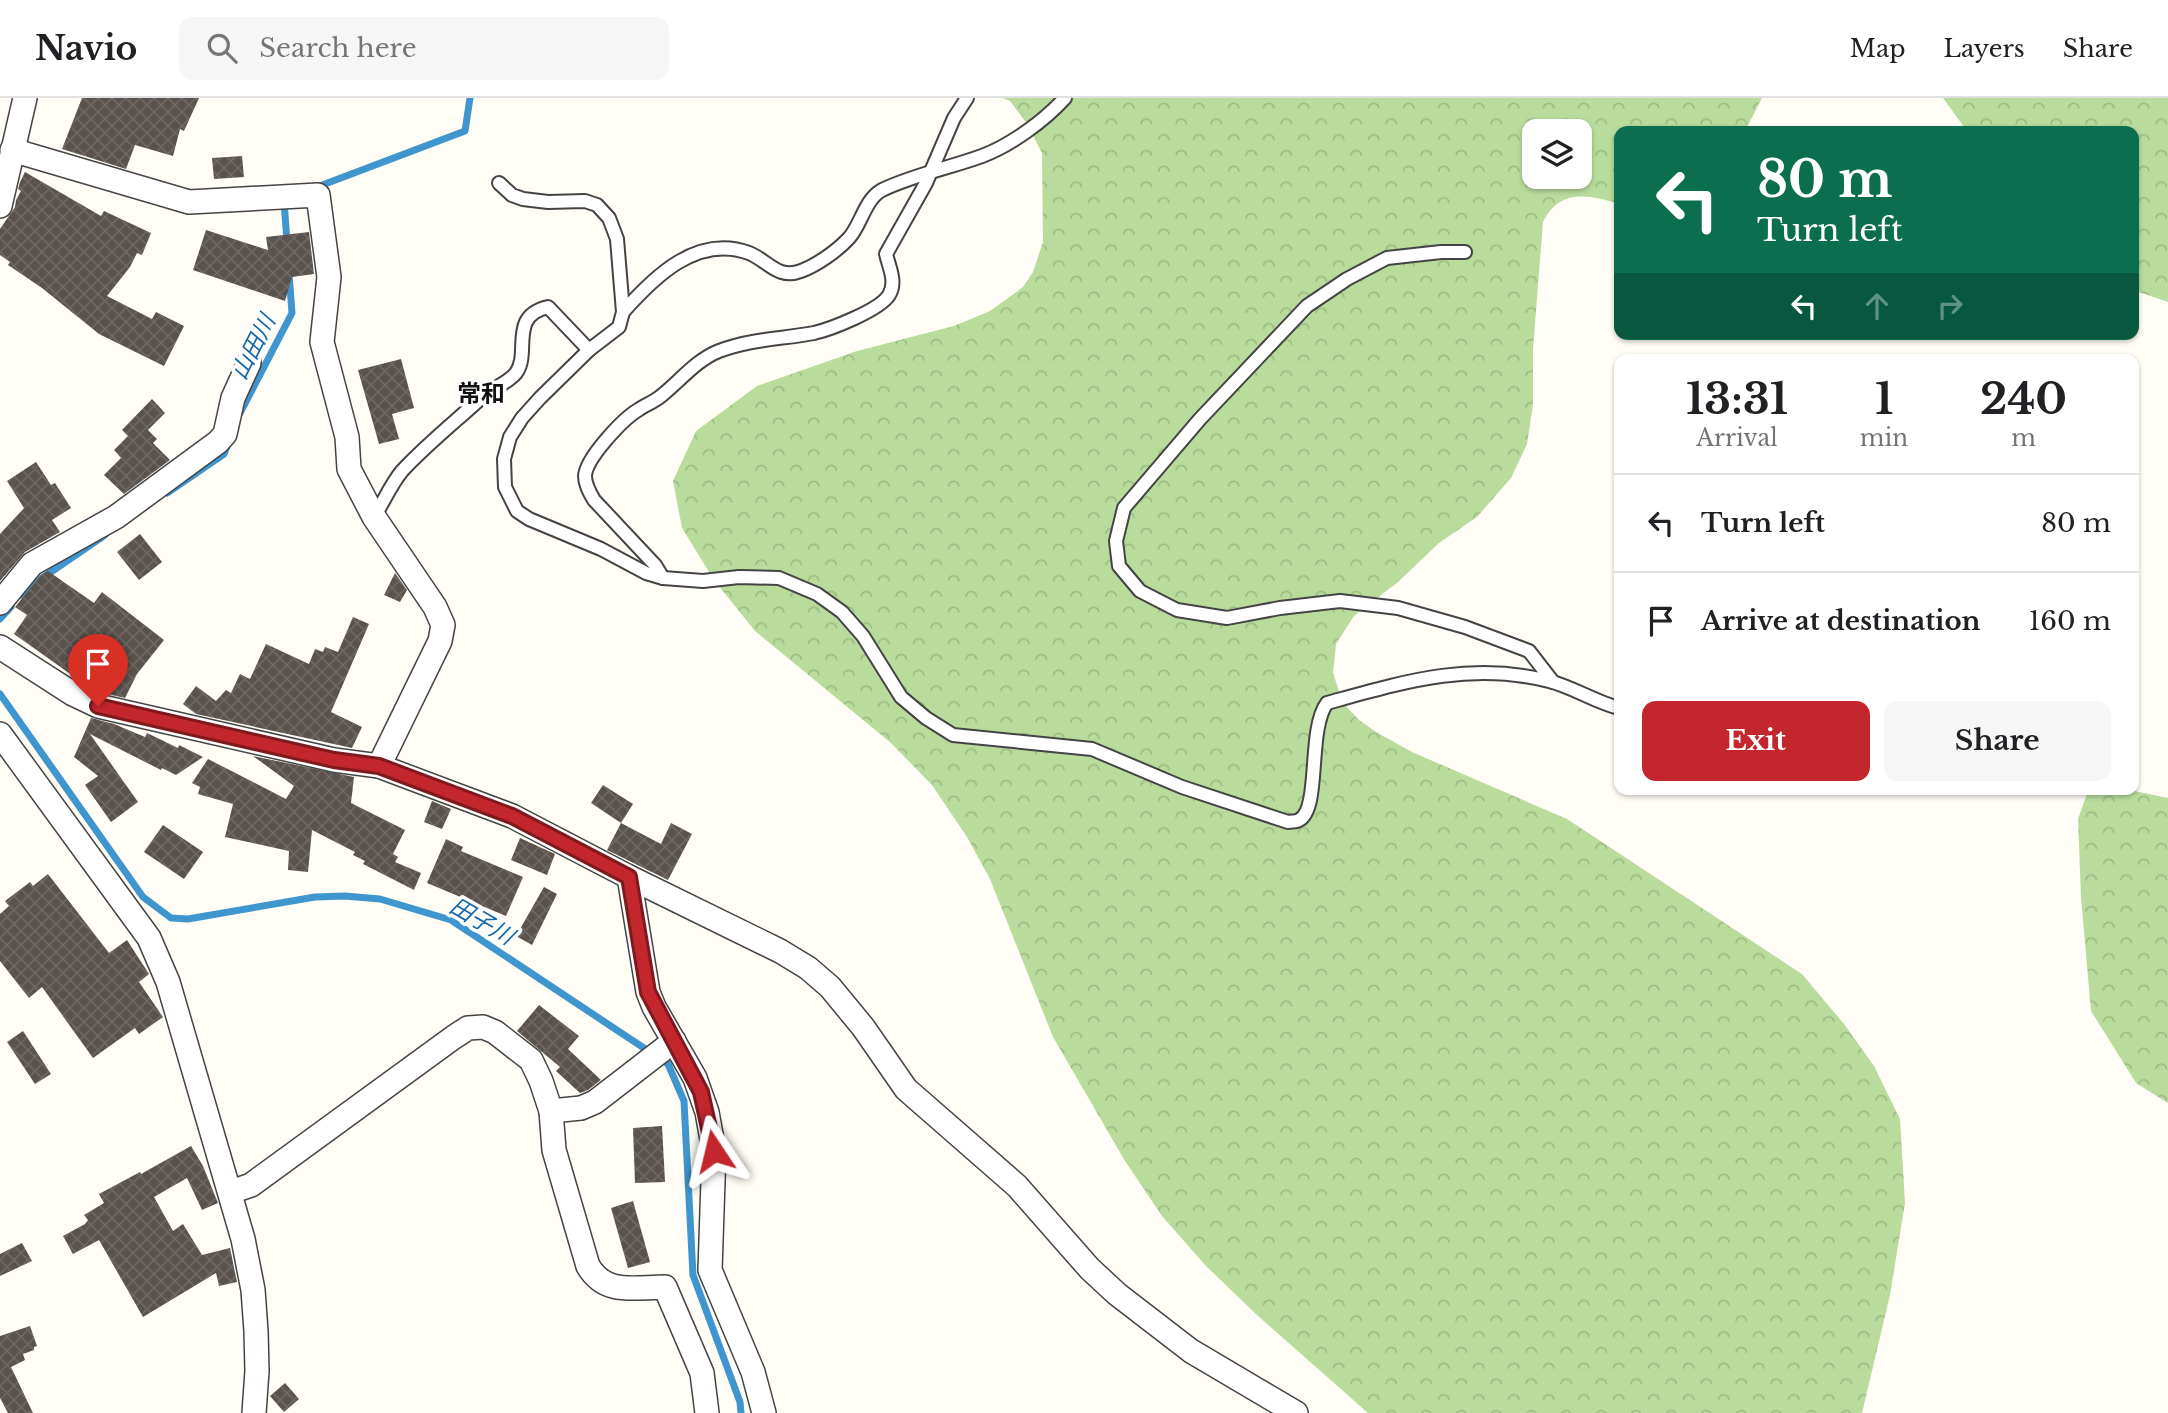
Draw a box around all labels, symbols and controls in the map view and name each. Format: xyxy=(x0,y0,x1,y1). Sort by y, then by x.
search box xyxy=(179,17,669,80)
text: Navio xyxy=(35,28,137,69)
icon: search xyxy=(203,29,241,67)
text: Search here xyxy=(259,32,417,64)
text: Map xyxy=(1850,34,1906,63)
text: Layers xyxy=(1944,34,2025,63)
text: Share xyxy=(2063,34,2133,63)
map controls xyxy=(1522,119,1592,189)
button: layers xyxy=(1522,119,1592,189)
text: 80 m xyxy=(1757,149,1892,210)
icon: left xyxy=(1642,154,1733,245)
text: Turn left xyxy=(1757,210,1903,250)
icon: left xyxy=(1785,287,1823,325)
icon: ahead xyxy=(1858,287,1896,325)
icon: right xyxy=(1931,287,1969,325)
water label: 山田川 xyxy=(225,307,282,384)
text: 13:31 xyxy=(1686,373,1788,425)
text: 1 xyxy=(1875,373,1893,425)
text: 240 xyxy=(1980,373,2067,425)
district label: 常和 xyxy=(457,379,505,408)
text: Arrival xyxy=(1696,424,1778,452)
text: min xyxy=(1860,424,1908,452)
text: m xyxy=(2011,424,2036,452)
icon: left xyxy=(1642,504,1680,542)
text: Turn left xyxy=(1701,507,1825,539)
text: 80 m xyxy=(2041,507,2111,539)
icon: arrive xyxy=(1642,602,1680,640)
text: Arrive at destination xyxy=(1701,605,1981,637)
text: 160 m xyxy=(2029,605,2111,637)
pin xyxy=(68,634,128,706)
icon: arrive xyxy=(79,645,117,683)
button: Exit xyxy=(1642,701,1870,781)
button: Share xyxy=(1884,701,2111,781)
water label: 田子川 xyxy=(445,892,521,952)
position arrow xyxy=(677,1114,751,1188)

